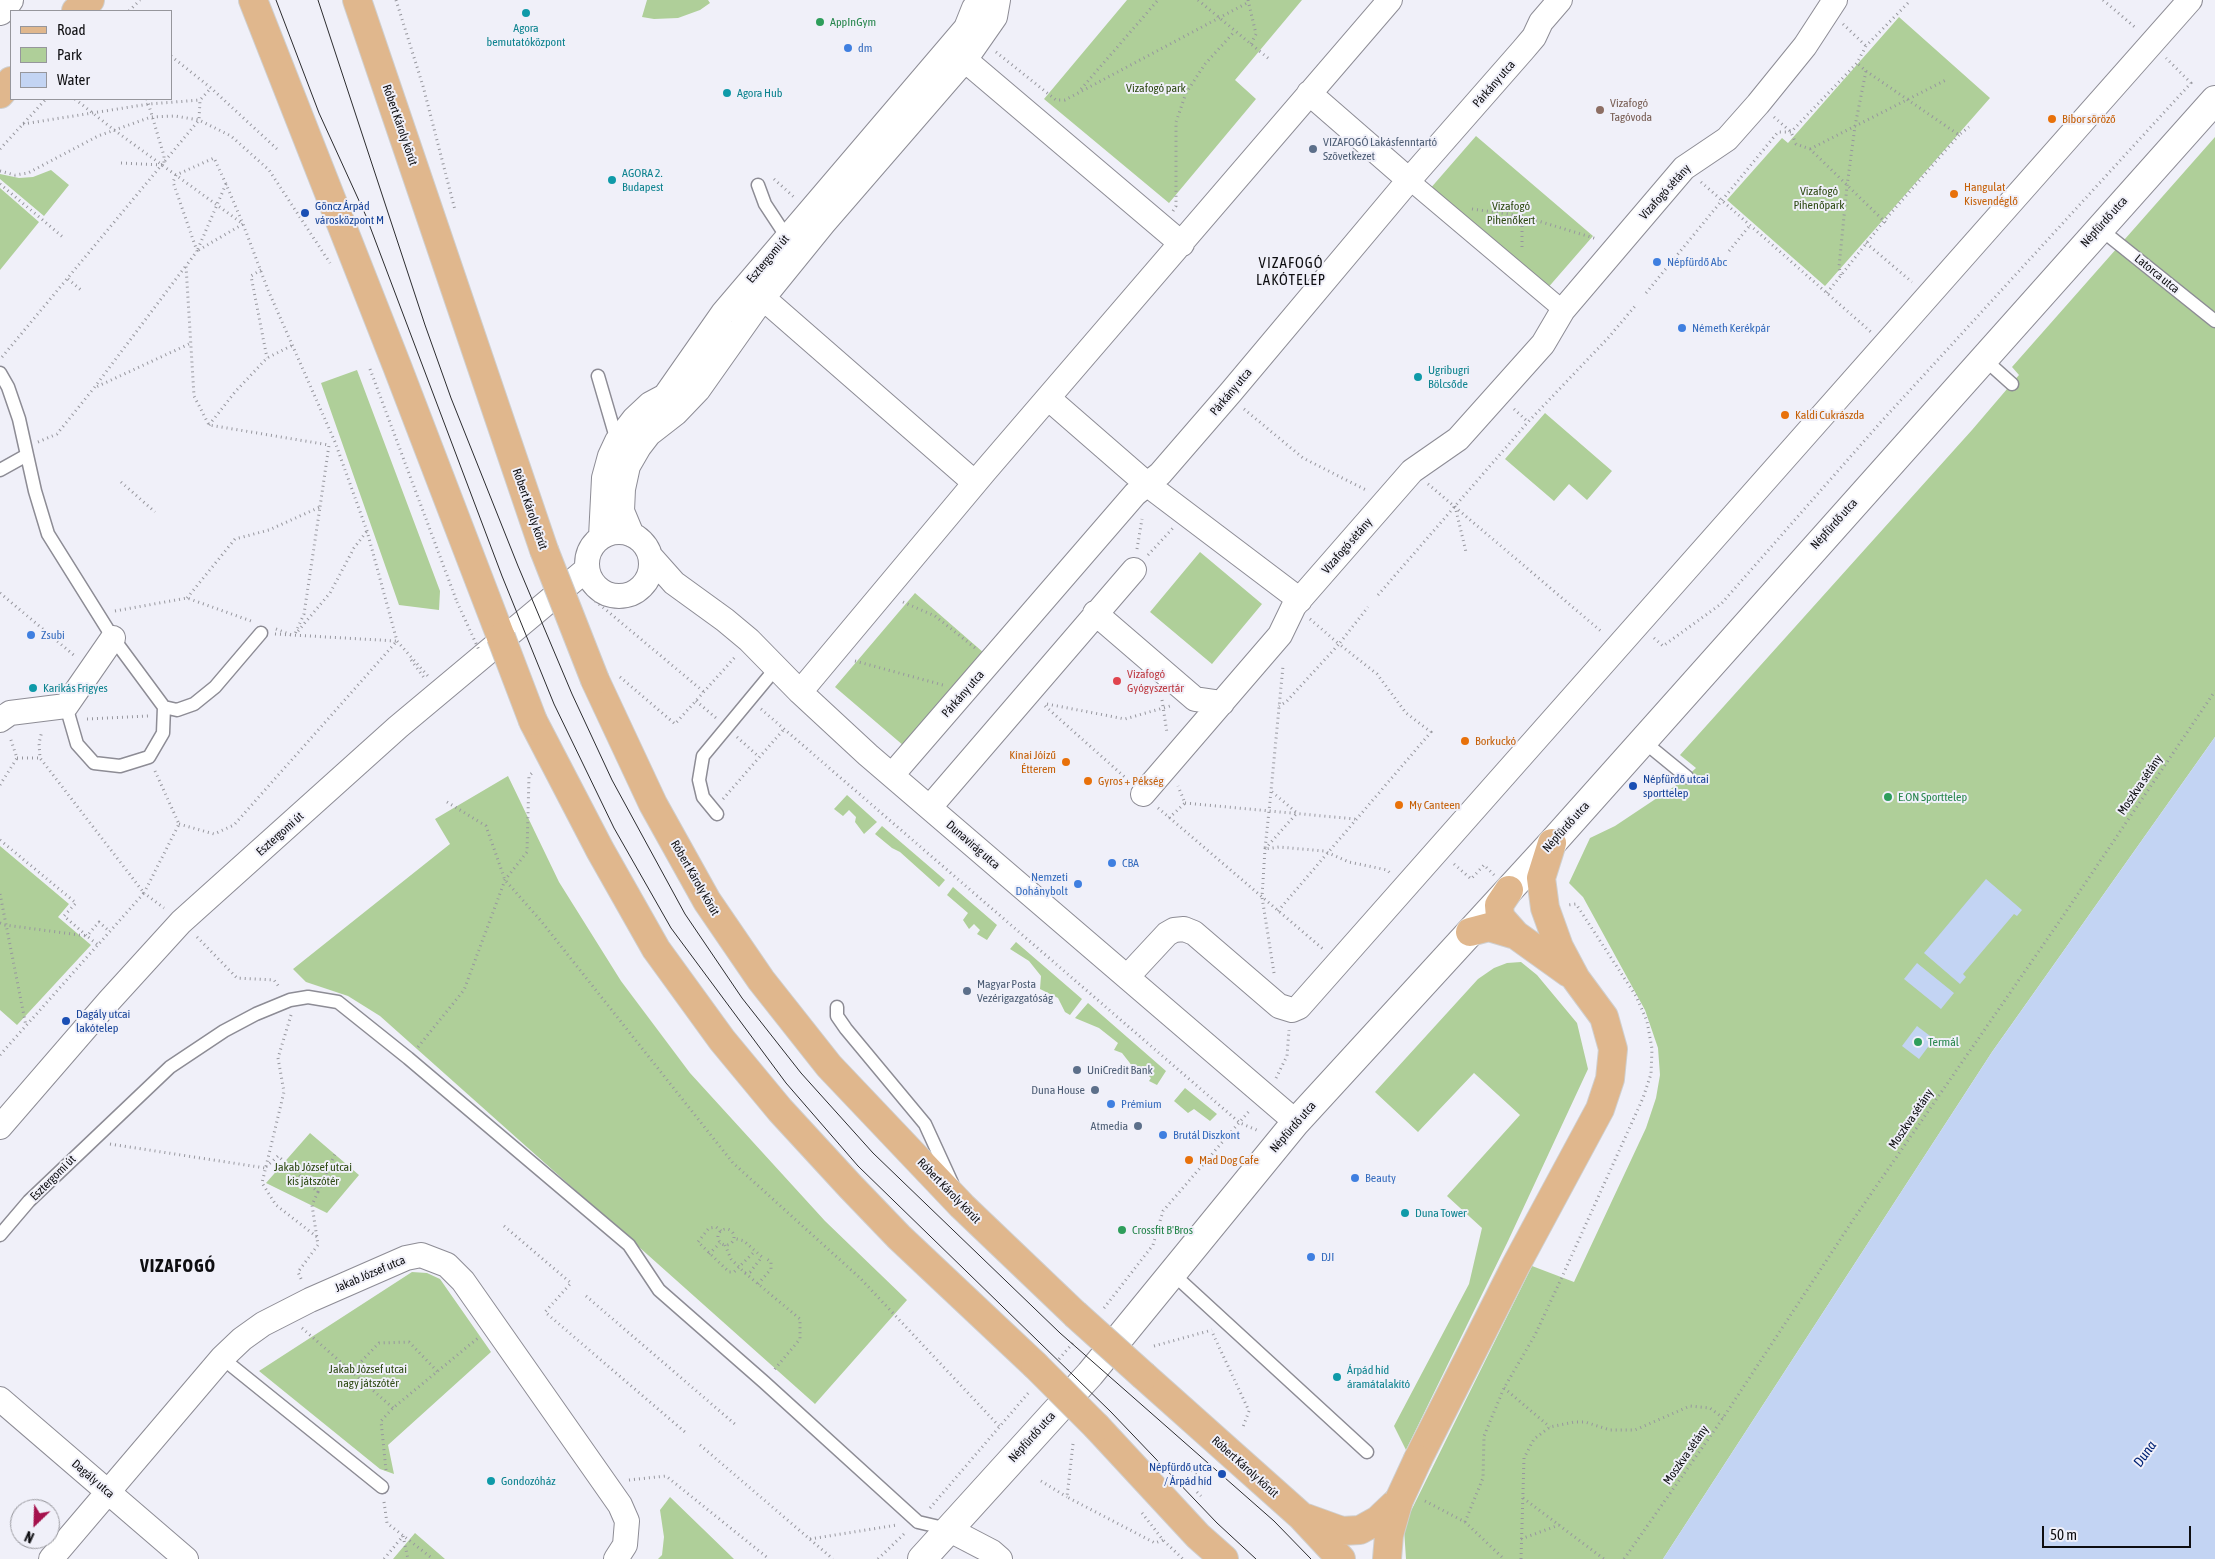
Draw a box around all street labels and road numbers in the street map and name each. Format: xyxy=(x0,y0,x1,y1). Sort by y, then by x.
street label: Párkány utca xyxy=(1470,58,1518,110)
street label: Róbert Károly körút xyxy=(379,83,421,167)
street label: Vizafogó sétány xyxy=(1637,161,1693,223)
street label: Népfürdő utca xyxy=(2078,194,2130,250)
street label: Esztergomi út xyxy=(744,232,792,286)
street label: Latorca utca xyxy=(2132,252,2182,296)
street label: Párkány utca xyxy=(1207,365,1255,419)
street label: Róbert Károly körút xyxy=(509,467,551,551)
street label: Népfürdő utca xyxy=(1808,496,1860,552)
street label: Vizafogó sétány xyxy=(1319,515,1375,577)
street label: Párkány utca xyxy=(939,668,987,720)
street label: Moszkva sétány xyxy=(2115,752,2165,818)
street label: Népfürdő utca xyxy=(1540,799,1592,855)
street label: Esztergomi út xyxy=(253,809,307,859)
street label: Dunavirág utca xyxy=(943,818,1003,872)
street label: Róbert Károly körút xyxy=(668,838,722,918)
street label: Moszkva sétány xyxy=(1886,1086,1936,1152)
street label: Népfürdő utca xyxy=(1267,1099,1319,1155)
street label: Esztergomi út xyxy=(27,1152,79,1204)
street label: Róbert Károly körút xyxy=(914,1155,984,1227)
street label: Jakab József utca xyxy=(333,1253,407,1295)
street label: Népfürdő utca xyxy=(1006,1409,1058,1465)
street label: Moszkva sétány xyxy=(1660,1423,1712,1487)
street label: Róbert Károly körút xyxy=(1209,1433,1281,1501)
street label: Dagály utca xyxy=(69,1457,117,1501)

